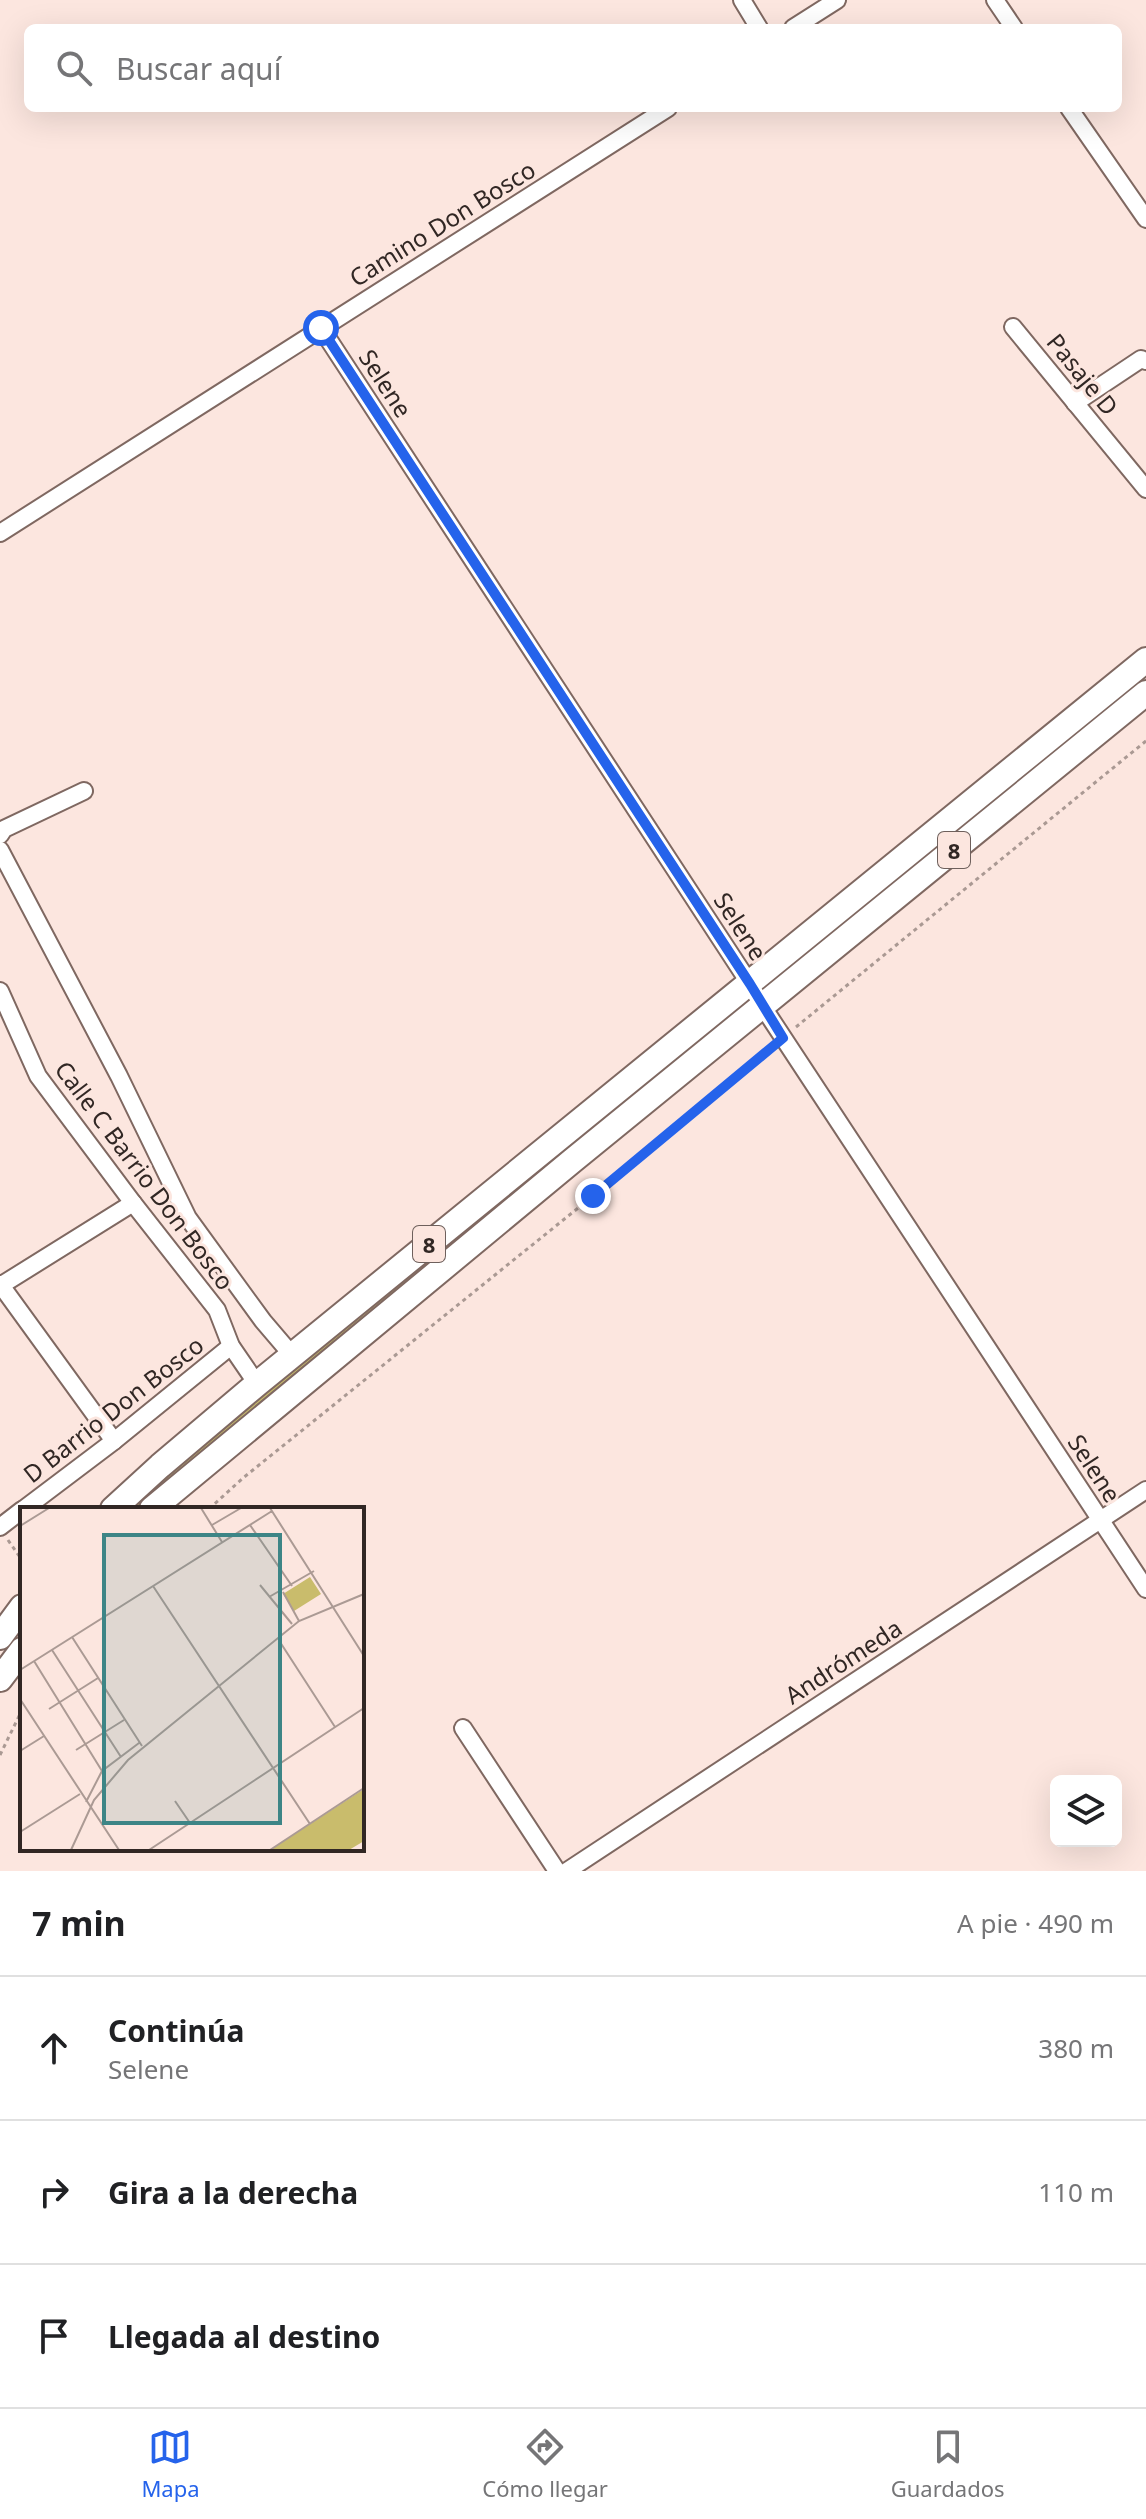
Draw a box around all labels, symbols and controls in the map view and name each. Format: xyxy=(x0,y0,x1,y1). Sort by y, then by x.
search box xyxy=(24,24,1122,112)
icon: search xyxy=(52,46,96,90)
text: Buscar aquí xyxy=(116,48,281,89)
street label: Camino Don Bosco xyxy=(343,152,541,294)
route start xyxy=(303,310,339,346)
street label: Pasaje D xyxy=(1040,326,1126,422)
street label: Selene xyxy=(352,343,420,423)
road number: 8 xyxy=(938,832,970,868)
street label: Selene xyxy=(707,886,775,966)
street label: Calle C Barrio Don Bosco xyxy=(48,1054,242,1296)
route end xyxy=(575,1178,611,1214)
road number: 8 xyxy=(413,1226,445,1262)
street label: D Barrio Don Bosco xyxy=(16,1328,210,1490)
street label: Selene xyxy=(1061,1428,1129,1508)
inset map xyxy=(20,1507,364,1851)
street label: Andrómeda xyxy=(778,1611,908,1711)
map controls xyxy=(1050,1775,1122,1847)
button: layers xyxy=(1050,1775,1122,1847)
text: 7 min xyxy=(32,1900,126,1946)
text: A pie · 490 m xyxy=(957,1905,1114,1941)
text: Continúa xyxy=(108,2010,244,2051)
icon: ahead xyxy=(32,2026,76,2070)
text: 380 m xyxy=(1038,2030,1114,2066)
text: Selene xyxy=(108,2051,189,2087)
icon: right xyxy=(32,2170,76,2214)
text: Gira a la derecha xyxy=(108,2172,358,2213)
text: 110 m xyxy=(1038,2174,1114,2210)
icon: arrive xyxy=(32,2314,76,2358)
text: Llegada al destino xyxy=(108,2316,380,2357)
tab: Mapa xyxy=(141,2425,200,2503)
tab: Cómo llegar xyxy=(482,2425,608,2503)
tab: Guardados xyxy=(891,2425,1005,2503)

